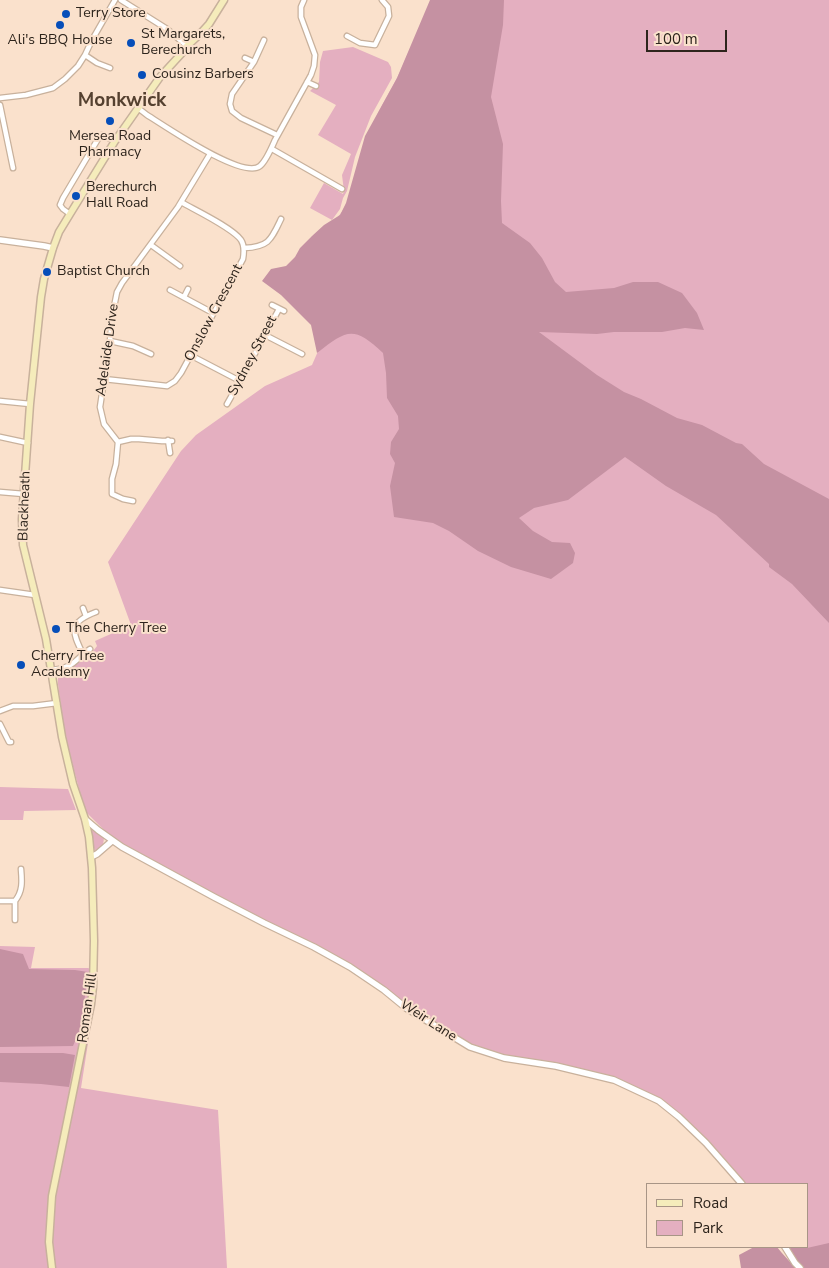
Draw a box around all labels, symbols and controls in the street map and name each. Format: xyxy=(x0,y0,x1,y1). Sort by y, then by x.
place label: Terry Store xyxy=(76,6,146,22)
marker: Terry Store xyxy=(60,8,72,20)
marker: Ali's BBQ House xyxy=(54,19,66,31)
scale bar xyxy=(649,20,730,52)
place label: St Margarets, Berechurch xyxy=(141,27,225,59)
text: 100 m xyxy=(654,29,698,49)
place label: Ali's BBQ House xyxy=(8,33,112,49)
marker: St Margarets, Berechurch xyxy=(125,37,137,49)
place label: Cousinz Barbers xyxy=(152,67,254,83)
marker: Cousinz Barbers xyxy=(136,69,148,81)
district label: Monkwick xyxy=(78,90,166,112)
marker: Mersea Road Pharmacy xyxy=(104,115,116,127)
place label: Mersea Road Pharmacy xyxy=(69,129,151,162)
place label: Berechurch Hall Road xyxy=(86,180,157,212)
marker: Berechurch Hall Road xyxy=(70,190,82,202)
street label: Onslow Crescent xyxy=(181,262,247,364)
place label: Baptist Church xyxy=(57,264,150,280)
marker: Baptist Church xyxy=(41,266,53,278)
street label: Adelaide Drive xyxy=(93,303,123,397)
street label: Sydney Street xyxy=(225,313,281,399)
street label: Blackheath xyxy=(15,471,35,541)
place label: The Cherry Tree xyxy=(66,621,167,637)
marker: The Cherry Tree xyxy=(50,623,62,635)
place label: Cherry Tree Academy xyxy=(31,649,104,682)
marker: Cherry Tree Academy xyxy=(15,659,27,671)
street label: Roman Hill xyxy=(75,972,101,1044)
street label: Weir Lane xyxy=(396,996,460,1046)
legend xyxy=(646,1183,809,1248)
text: Road xyxy=(693,1193,728,1213)
text: Park xyxy=(693,1218,723,1238)

